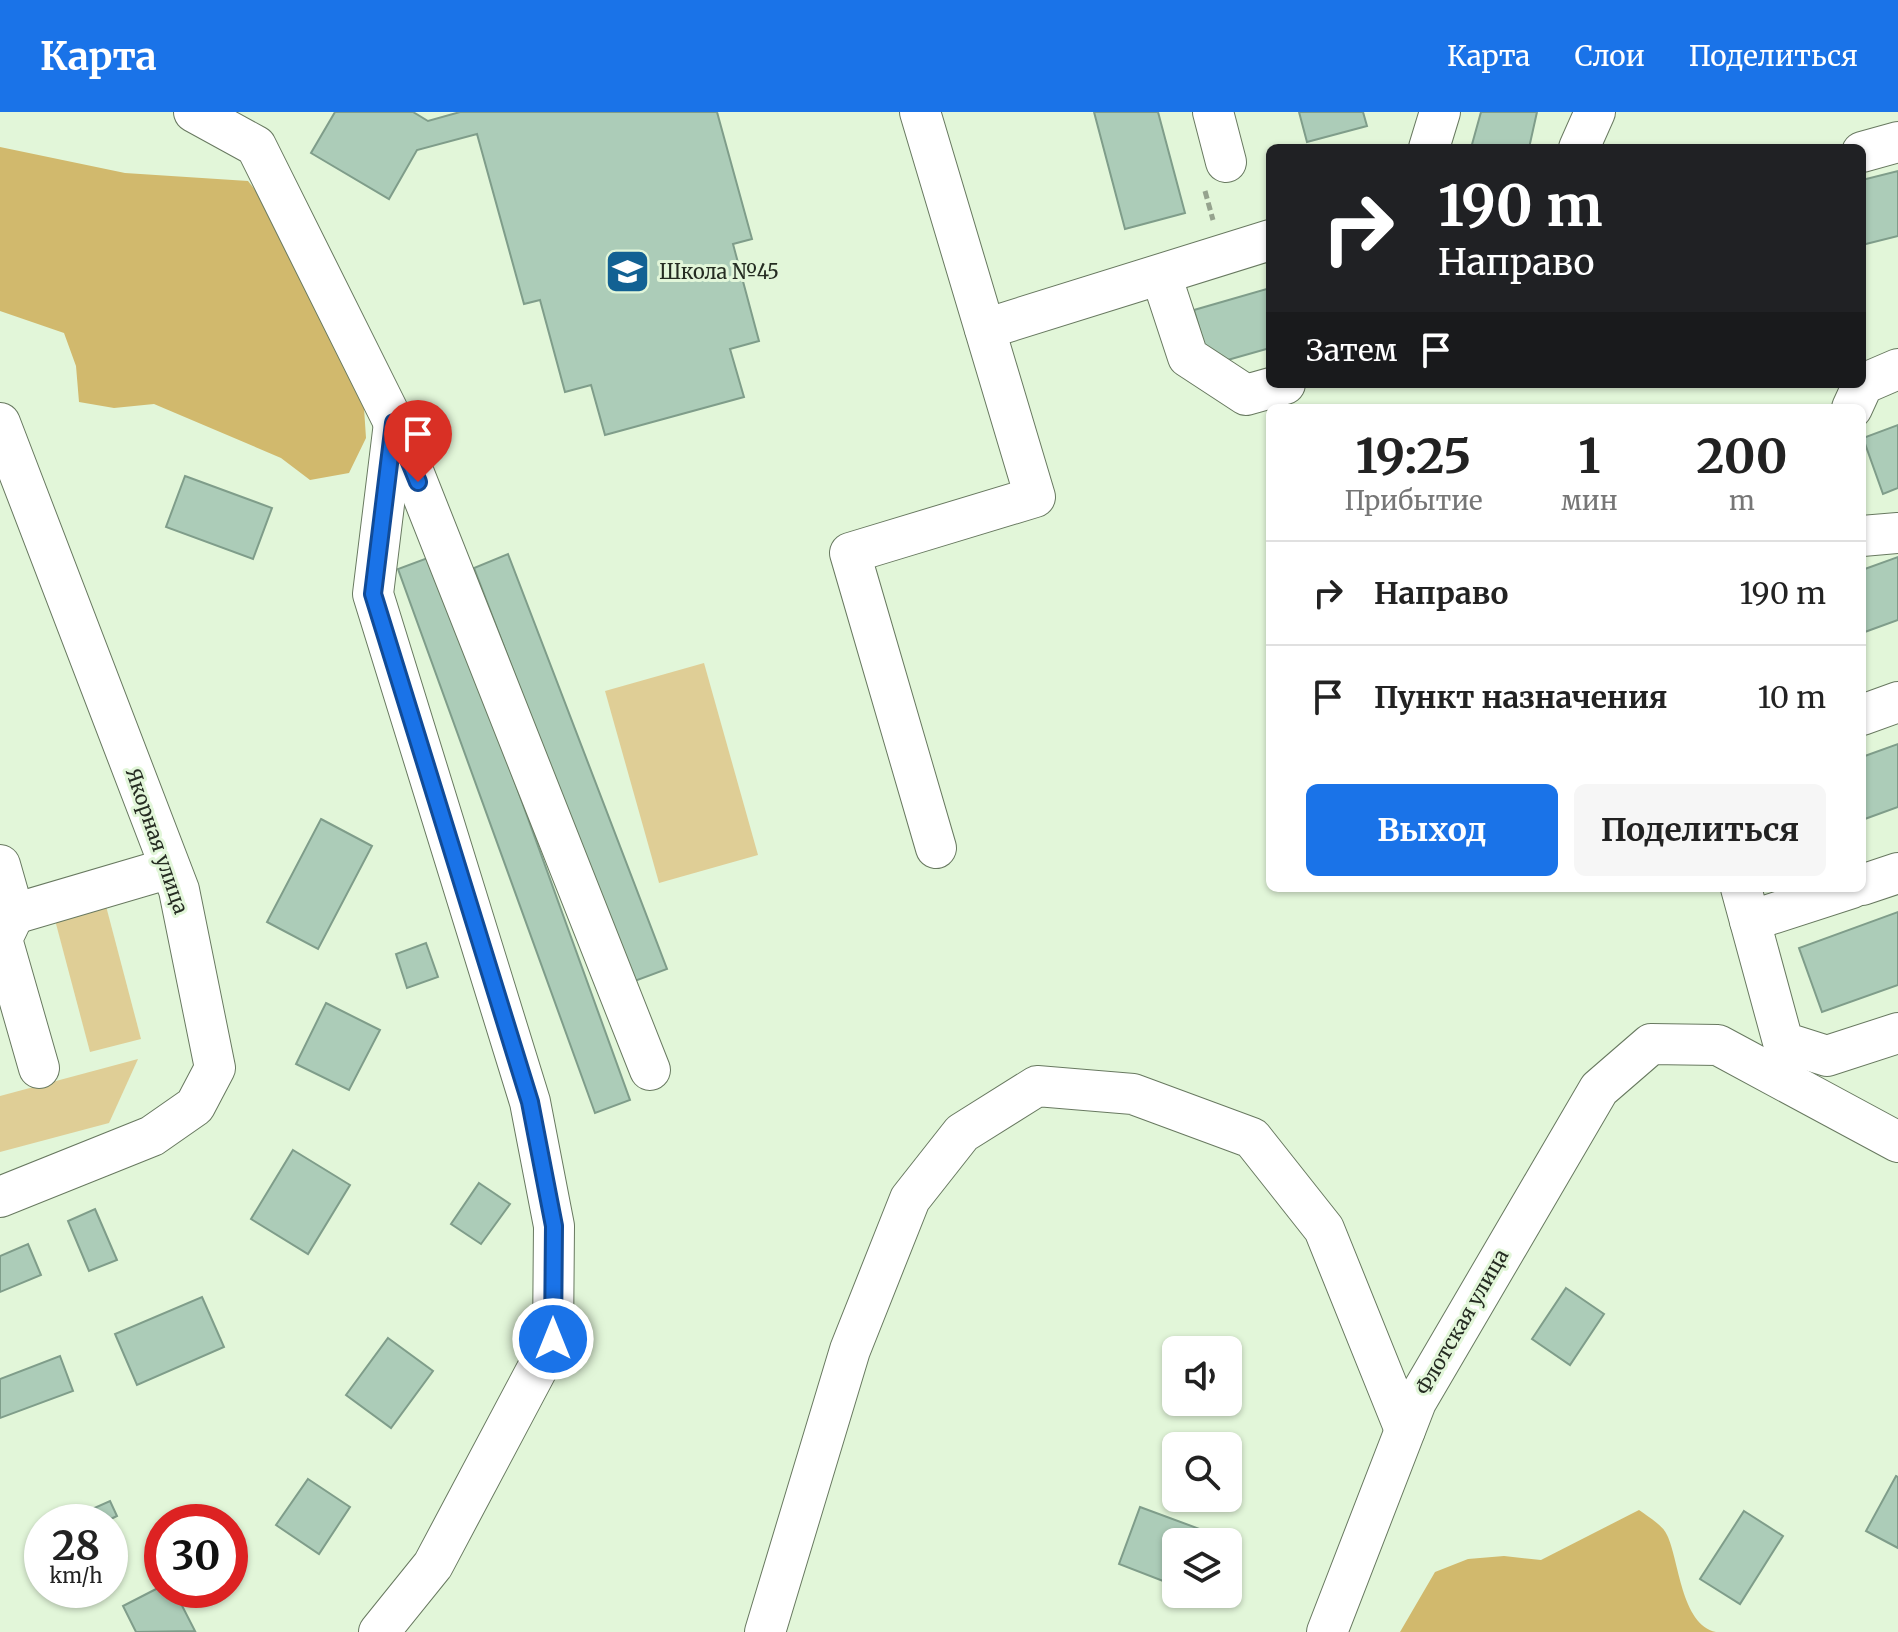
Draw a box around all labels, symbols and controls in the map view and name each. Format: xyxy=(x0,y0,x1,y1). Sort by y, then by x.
text: Карта xyxy=(40,33,157,80)
text: Карта xyxy=(1447,38,1530,74)
text: Слои xyxy=(1574,38,1645,74)
text: Поделиться xyxy=(1689,38,1858,74)
text: 190 m xyxy=(1438,171,1603,241)
icon: right xyxy=(1306,176,1410,280)
text: Направо xyxy=(1438,240,1594,285)
school or university icon: Школа №45 xyxy=(604,248,652,296)
place label: Школа №45 xyxy=(659,259,779,284)
icon: arrive xyxy=(1414,328,1458,372)
text: Затем xyxy=(1306,331,1398,369)
pin xyxy=(384,400,452,482)
icon: arrive xyxy=(396,412,440,456)
text: 19:25 xyxy=(1356,426,1471,486)
text: 1 xyxy=(1578,426,1600,486)
text: 200 xyxy=(1696,426,1788,486)
text: Прибытие xyxy=(1344,484,1483,517)
text: мин xyxy=(1561,484,1618,517)
text: m xyxy=(1729,484,1755,517)
icon: right xyxy=(1306,571,1350,615)
text: Направо xyxy=(1374,574,1508,612)
text: 190 m xyxy=(1739,574,1826,612)
icon: arrive xyxy=(1306,675,1350,719)
text: Пункт назначения xyxy=(1374,678,1668,716)
text: 10 m xyxy=(1758,678,1826,716)
street label: Якорная улица xyxy=(121,765,194,917)
button: Выход xyxy=(1306,784,1558,876)
button: Поделиться xyxy=(1574,784,1826,876)
street label: Флотская улица xyxy=(1410,1244,1514,1399)
position arrow xyxy=(511,1297,595,1381)
map controls xyxy=(1162,1336,1242,1608)
button: sound xyxy=(1162,1336,1242,1416)
button: search xyxy=(1162,1432,1242,1512)
speed limit sign: 30 xyxy=(144,1504,248,1608)
text: 28 xyxy=(52,1521,100,1571)
button: layers xyxy=(1162,1528,1242,1608)
text: km/h xyxy=(50,1563,102,1588)

